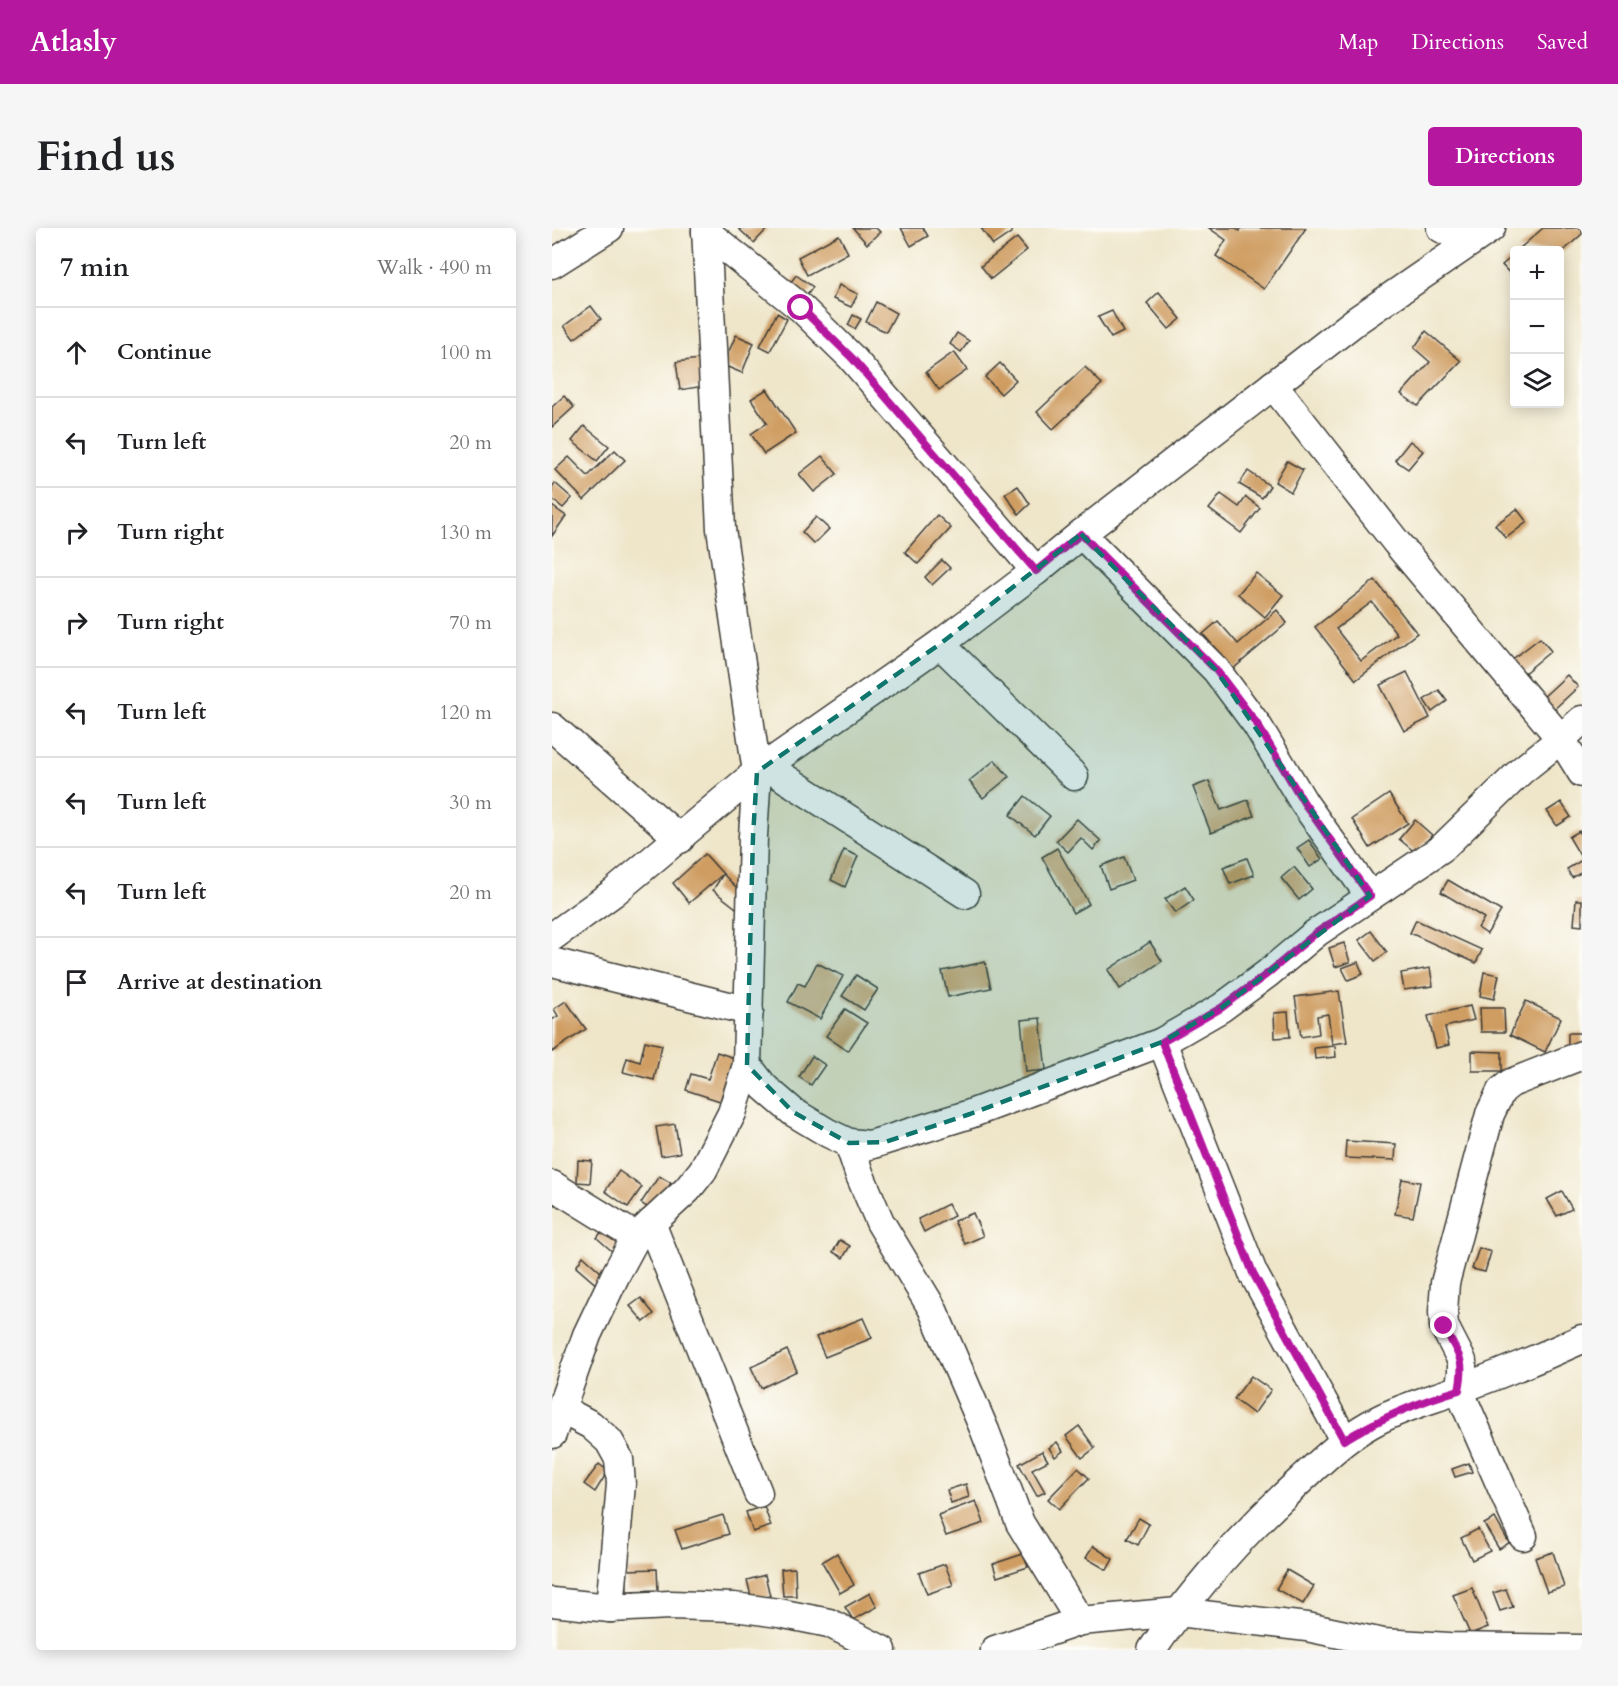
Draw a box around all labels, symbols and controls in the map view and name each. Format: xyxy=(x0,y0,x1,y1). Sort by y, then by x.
text: Atlasly xyxy=(30,23,117,61)
text: Map xyxy=(1338,28,1378,57)
text: Directions xyxy=(1411,28,1504,57)
text: Saved xyxy=(1537,28,1588,57)
button: Directions xyxy=(1428,127,1582,186)
text: Find us xyxy=(36,128,176,185)
map controls xyxy=(1510,246,1564,408)
button: + xyxy=(1510,246,1564,300)
text: 7 min xyxy=(60,250,129,285)
text: Walk · 490 m xyxy=(377,254,492,281)
route start xyxy=(787,294,813,320)
button: − xyxy=(1510,300,1564,354)
icon: ahead xyxy=(60,336,93,369)
text: Continue xyxy=(117,337,212,367)
text: 100 m xyxy=(439,339,492,366)
button: layers xyxy=(1510,354,1564,408)
icon: left xyxy=(60,426,93,459)
text: Turn left xyxy=(117,427,206,457)
text: 20 m xyxy=(449,429,492,456)
icon: right xyxy=(60,516,93,549)
text: Turn right xyxy=(117,517,224,547)
text: 130 m xyxy=(439,519,492,546)
icon: right xyxy=(60,606,93,639)
text: Turn right xyxy=(117,607,224,637)
text: 70 m xyxy=(449,609,492,636)
icon: left xyxy=(60,696,93,729)
text: Turn left xyxy=(117,697,206,727)
text: 120 m xyxy=(439,699,492,726)
icon: left xyxy=(60,786,93,819)
text: Turn left xyxy=(117,787,206,817)
text: 30 m xyxy=(449,789,492,816)
icon: left xyxy=(60,876,93,909)
text: Turn left xyxy=(117,877,206,907)
text: 20 m xyxy=(449,879,492,906)
icon: arrive xyxy=(60,966,93,999)
text: Arrive at destination xyxy=(117,967,322,997)
route end xyxy=(1430,1312,1456,1338)

